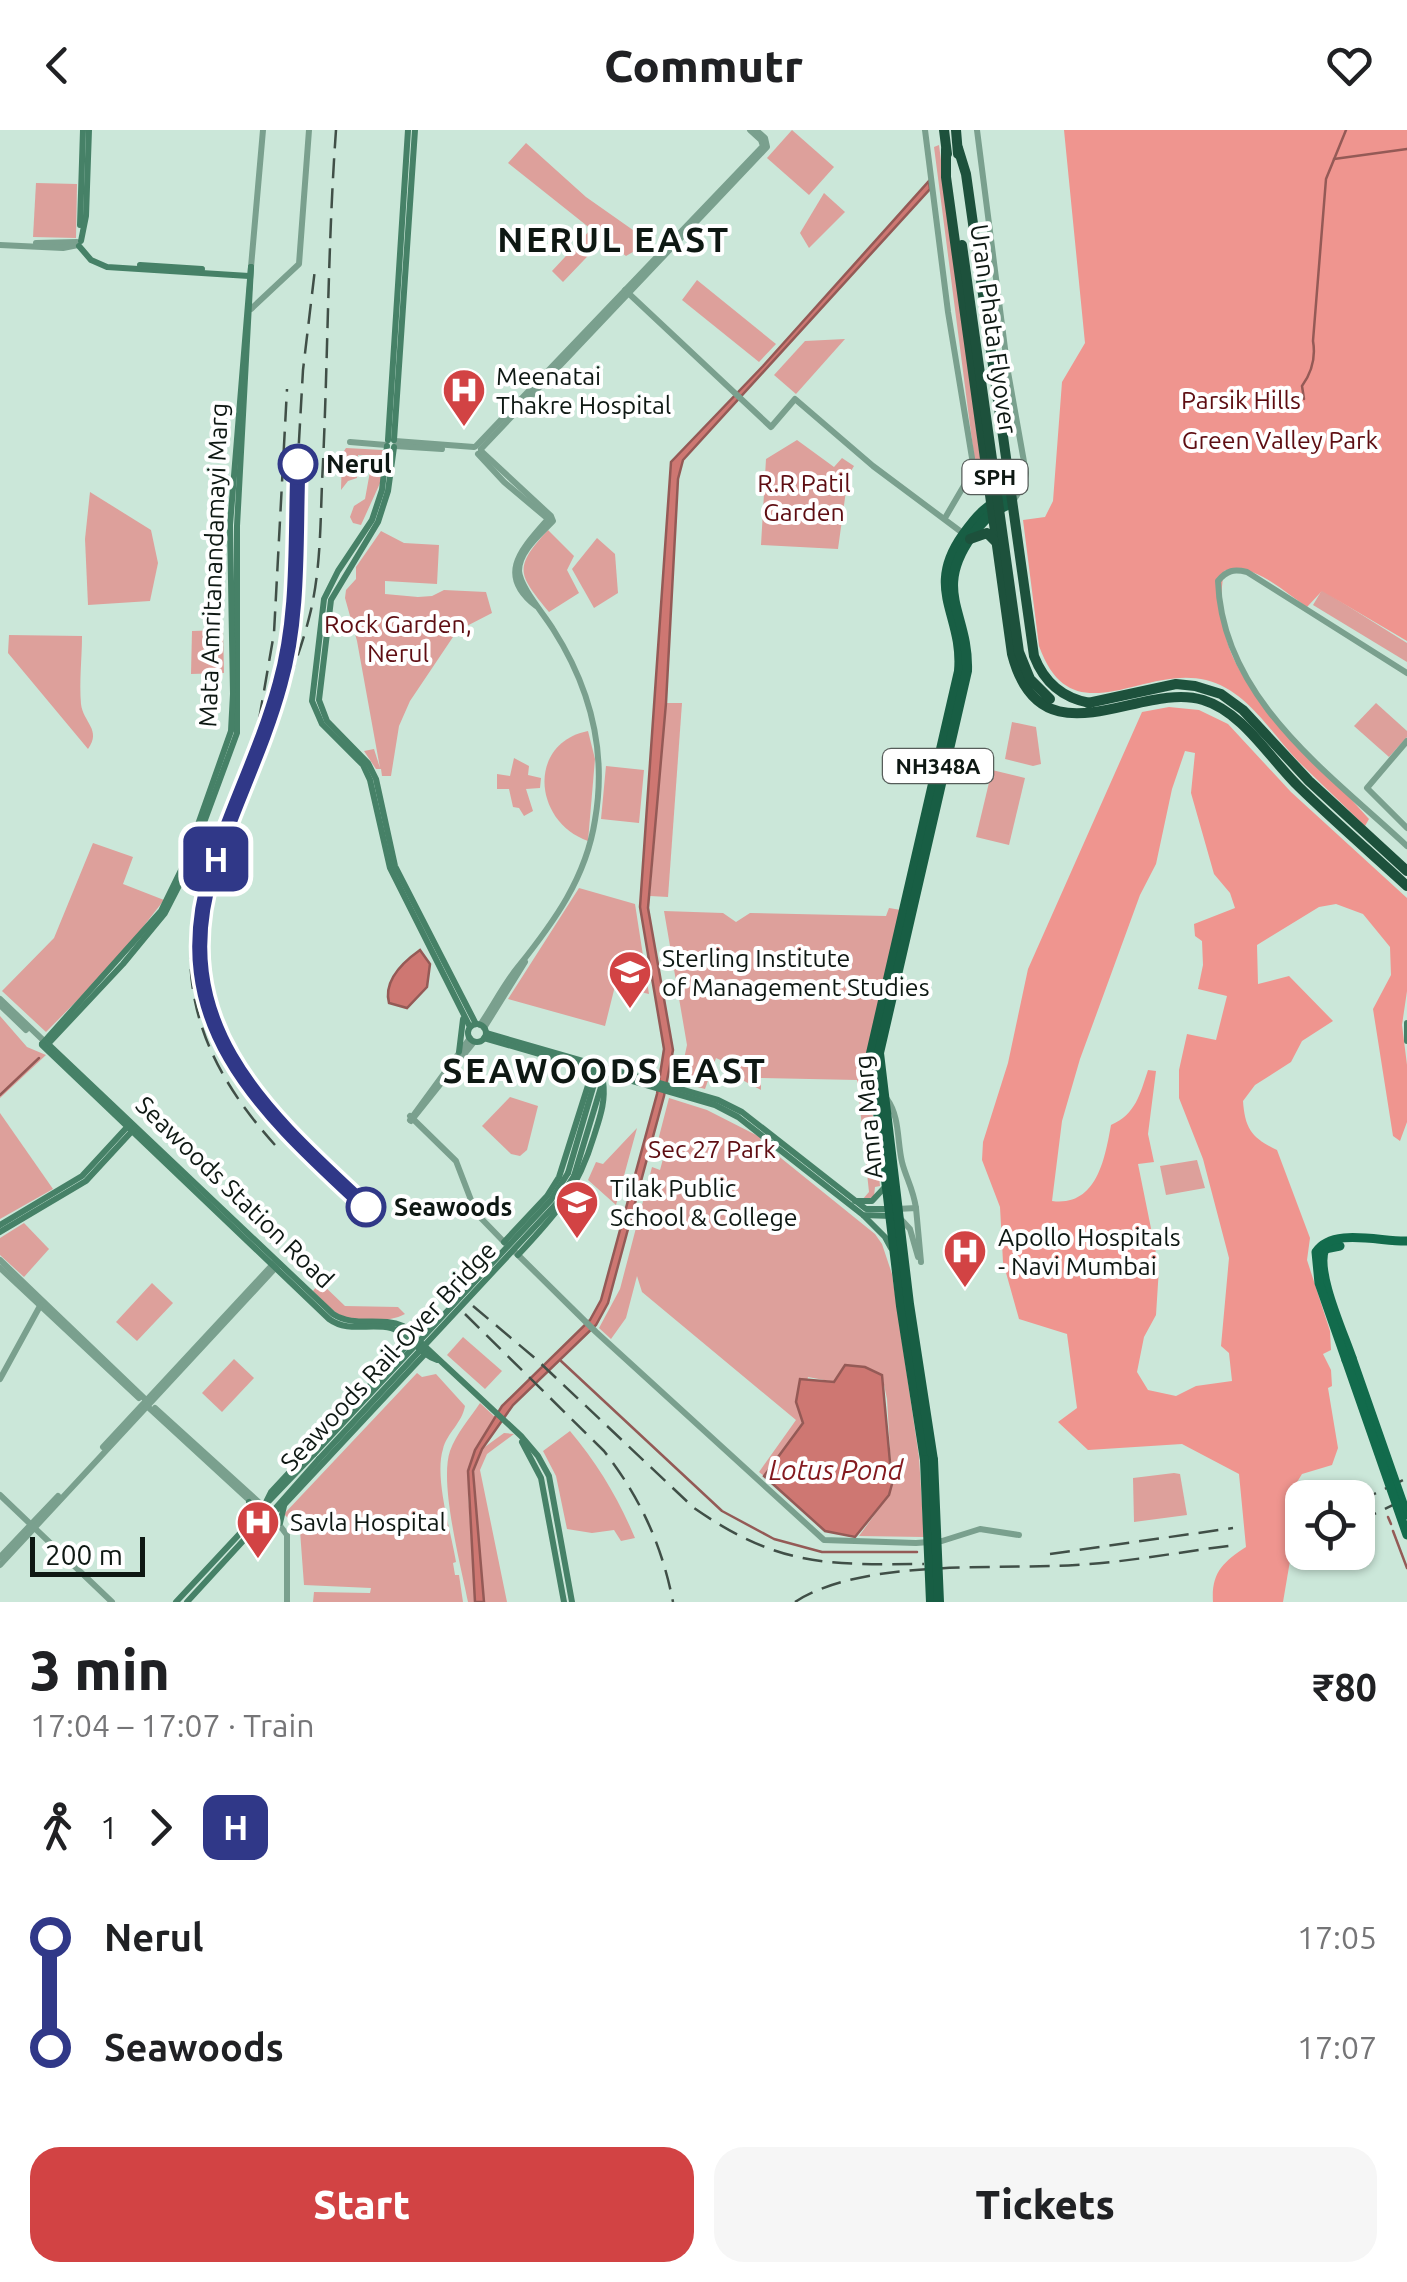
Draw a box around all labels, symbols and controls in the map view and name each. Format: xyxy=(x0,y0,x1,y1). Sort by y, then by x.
icon: back xyxy=(30,38,85,93)
icon: heart xyxy=(1322,38,1377,93)
text: Commutr xyxy=(604,40,803,91)
district label: NERUL EAST xyxy=(497,219,731,259)
street label: Uran Phata Flyover xyxy=(965,222,1023,436)
place label: Meenatai Thakre Hospital xyxy=(496,362,671,419)
hospital icon: Meenatai Thakre Hospital xyxy=(441,367,487,428)
park label: Parsik Hills xyxy=(1181,386,1301,414)
street label: Mata Amritanandamayi Marg xyxy=(193,402,233,728)
park label: Green Valley Park xyxy=(1182,426,1379,454)
marker: Nerul xyxy=(279,445,317,483)
place label: Nerul xyxy=(326,450,392,478)
road number: SPH xyxy=(962,460,1028,494)
park label: R.R Patil Garden xyxy=(757,469,851,526)
park label: Rock Garden, Nerul xyxy=(324,610,472,667)
road number: NH348A xyxy=(883,749,993,783)
line badge: H xyxy=(184,826,248,892)
text: H xyxy=(203,839,229,879)
place label: Sterling Institute of Management Studies xyxy=(662,944,930,1001)
school or university icon: Sterling Institute of Management Studies xyxy=(607,949,653,1010)
district label: SEAWOODS EAST xyxy=(443,1050,767,1090)
street label: Amra Marg xyxy=(849,1054,887,1180)
street label: Seawoods Station Road xyxy=(131,1090,339,1294)
park label: Sec 27 Park xyxy=(648,1135,776,1163)
place label: Tilak Public School & College xyxy=(610,1174,798,1231)
school or university icon: Tilak Public School & College xyxy=(554,1179,600,1240)
marker: Seawoods xyxy=(347,1188,385,1226)
place label: Seawoods xyxy=(394,1193,512,1221)
place label: Apollo Hospitals - Navi Mumbai xyxy=(998,1223,1181,1280)
hospital icon: Apollo Hospitals - Navi Mumbai xyxy=(942,1228,988,1289)
street label: Seawoods Rail-Over Bridge xyxy=(275,1236,501,1476)
water label: Lotus Pond xyxy=(769,1454,905,1485)
map controls xyxy=(1285,1480,1375,1570)
button: locate xyxy=(1285,1480,1375,1570)
hospital icon: Savla Hospital xyxy=(235,1499,281,1560)
place label: Savla Hospital xyxy=(290,1508,446,1536)
scale bar xyxy=(30,1532,145,1576)
text: 200 m xyxy=(45,1539,123,1570)
text: 3 min xyxy=(30,1639,170,1700)
text: ₹80 xyxy=(1313,1666,1377,1708)
text: 17:04 – 17:07 · Train xyxy=(30,1707,314,1743)
icon: walk xyxy=(30,1800,85,1855)
icon: forward xyxy=(133,1800,188,1855)
text: H xyxy=(223,1807,248,1847)
text: 1 xyxy=(100,1809,118,1845)
text: Nerul xyxy=(104,1916,204,1958)
text: 17:05 xyxy=(1297,1919,1377,1955)
text: Seawoods xyxy=(104,2026,284,2068)
text: 17:07 xyxy=(1297,2029,1377,2065)
button: Start xyxy=(30,2147,694,2262)
button: Tickets xyxy=(714,2147,1377,2262)

